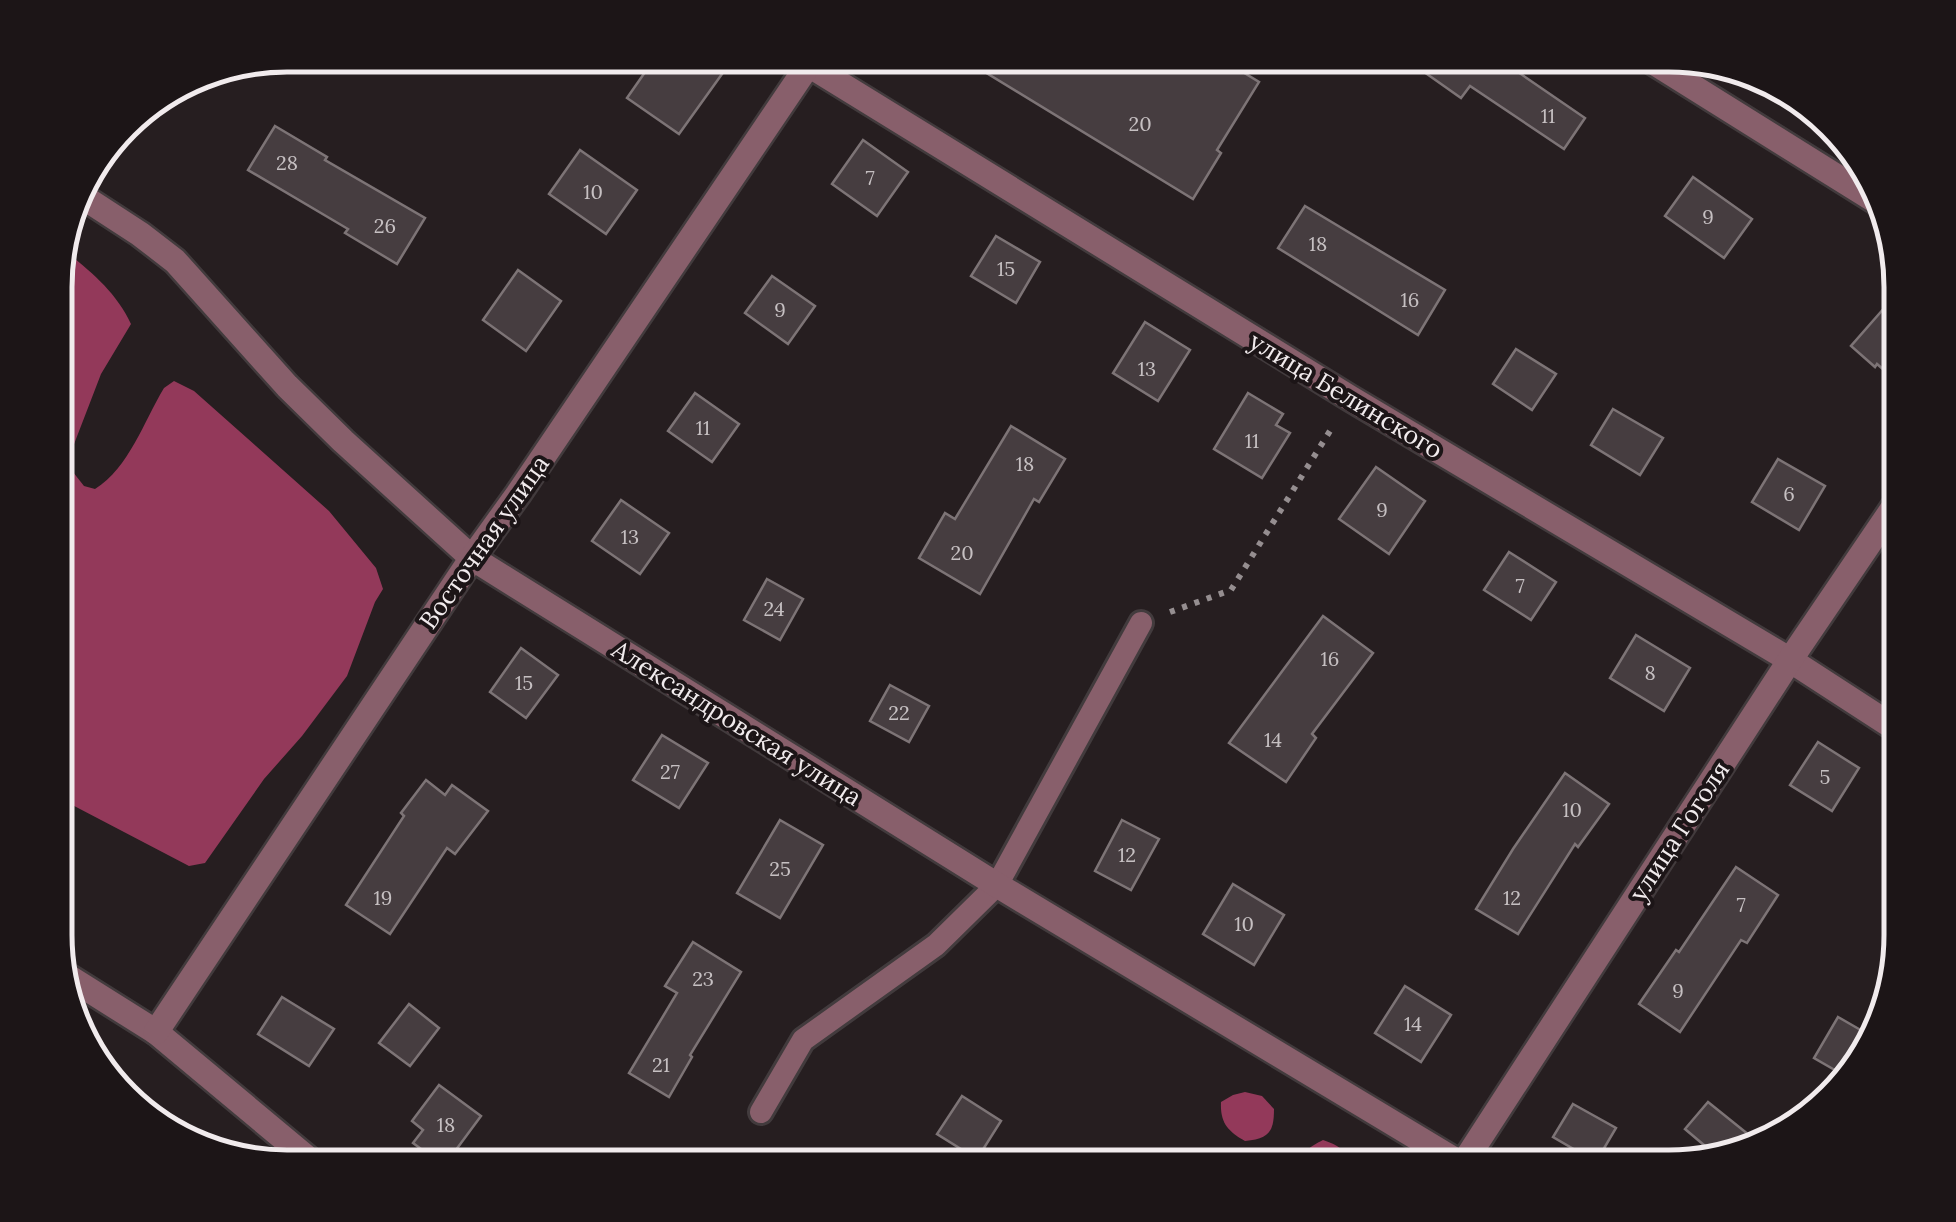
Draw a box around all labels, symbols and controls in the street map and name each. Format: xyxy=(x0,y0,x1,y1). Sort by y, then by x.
house number: 11 xyxy=(1541,103,1555,128)
house number: 20 xyxy=(1128,111,1152,136)
house number: 28 xyxy=(276,150,298,175)
house number: 7 xyxy=(865,165,875,190)
house number: 10 xyxy=(583,179,603,204)
house number: 9 xyxy=(1702,204,1714,229)
house number: 26 xyxy=(374,213,396,238)
house number: 18 xyxy=(1309,231,1327,256)
house number: 15 xyxy=(997,256,1015,281)
house number: 16 xyxy=(1401,287,1419,312)
house number: 9 xyxy=(774,297,786,322)
street label: улица Белинского xyxy=(1243,325,1449,465)
house number: 13 xyxy=(1138,356,1156,381)
house number: 11 xyxy=(696,415,710,440)
house number: 11 xyxy=(1245,428,1259,453)
street label: Восточная улица xyxy=(412,449,556,635)
house number: 18 xyxy=(1016,451,1034,476)
house number: 6 xyxy=(1783,481,1795,506)
house number: 9 xyxy=(1376,497,1388,522)
house number: 13 xyxy=(621,524,639,549)
house number: 20 xyxy=(950,540,974,565)
house number: 7 xyxy=(1515,573,1525,598)
house number: 24 xyxy=(763,596,785,621)
street label: Александровская улица xyxy=(606,633,868,813)
house number: 16 xyxy=(1321,646,1339,671)
house number: 8 xyxy=(1644,660,1656,685)
house number: 15 xyxy=(515,670,533,695)
house number: 22 xyxy=(888,700,910,725)
house number: 14 xyxy=(1264,727,1282,752)
street label: улица Гоголя xyxy=(1622,755,1736,907)
house number: 27 xyxy=(660,759,680,784)
house number: 5 xyxy=(1820,764,1830,789)
house number: 10 xyxy=(1562,797,1582,822)
house number: 12 xyxy=(1118,842,1136,867)
house number: 25 xyxy=(769,856,791,881)
house number: 19 xyxy=(374,885,392,910)
house number: 12 xyxy=(1503,885,1521,910)
house number: 7 xyxy=(1736,892,1746,917)
house number: 10 xyxy=(1234,911,1254,936)
house number: 23 xyxy=(692,966,714,991)
house number: 9 xyxy=(1672,978,1684,1003)
house number: 14 xyxy=(1404,1011,1422,1036)
house number: 21 xyxy=(652,1052,670,1077)
house number: 18 xyxy=(437,1112,455,1137)

